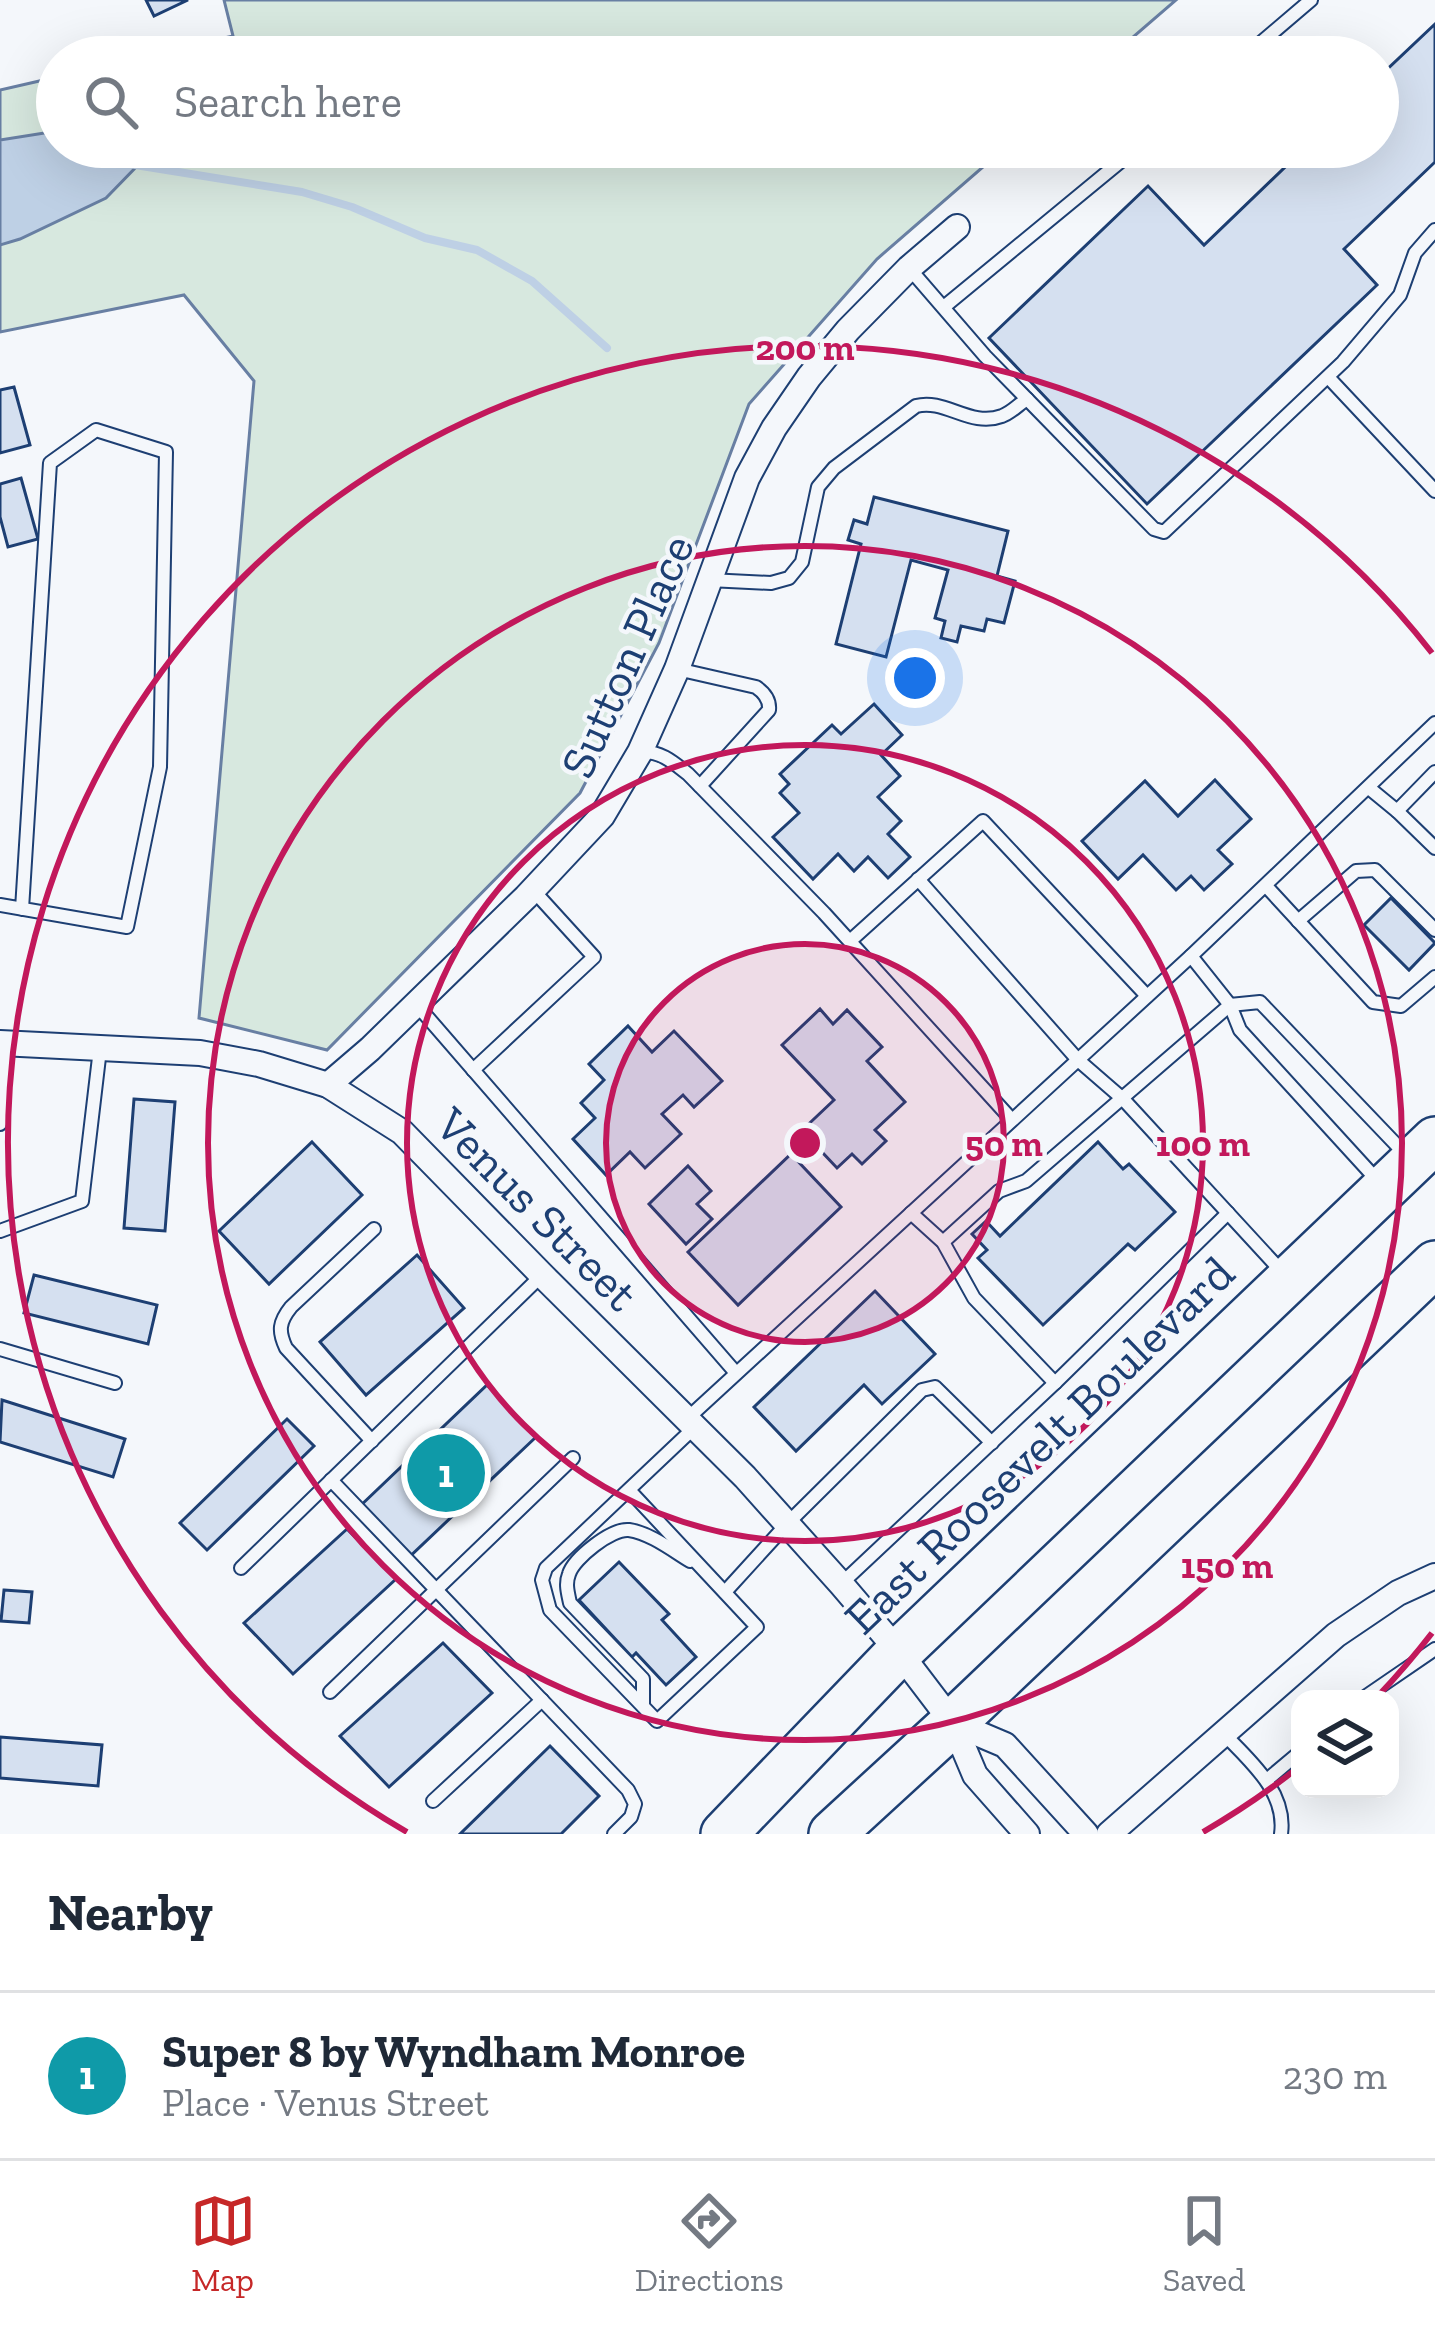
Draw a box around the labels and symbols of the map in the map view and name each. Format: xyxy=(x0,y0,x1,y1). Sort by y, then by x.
text: 200 m xyxy=(755,326,855,369)
street label: Sutton Place xyxy=(548,526,706,786)
your location xyxy=(885,648,945,708)
street label: Venus Street xyxy=(423,1095,650,1322)
centre of rings xyxy=(784,1122,826,1164)
text: 50 m xyxy=(965,1122,1043,1165)
text: 100 m xyxy=(1156,1122,1251,1165)
street label: East Roosevelt Boulevard xyxy=(833,1244,1245,1646)
pin: 1 xyxy=(407,1428,485,1518)
text: 150 m xyxy=(1181,1544,1274,1587)

